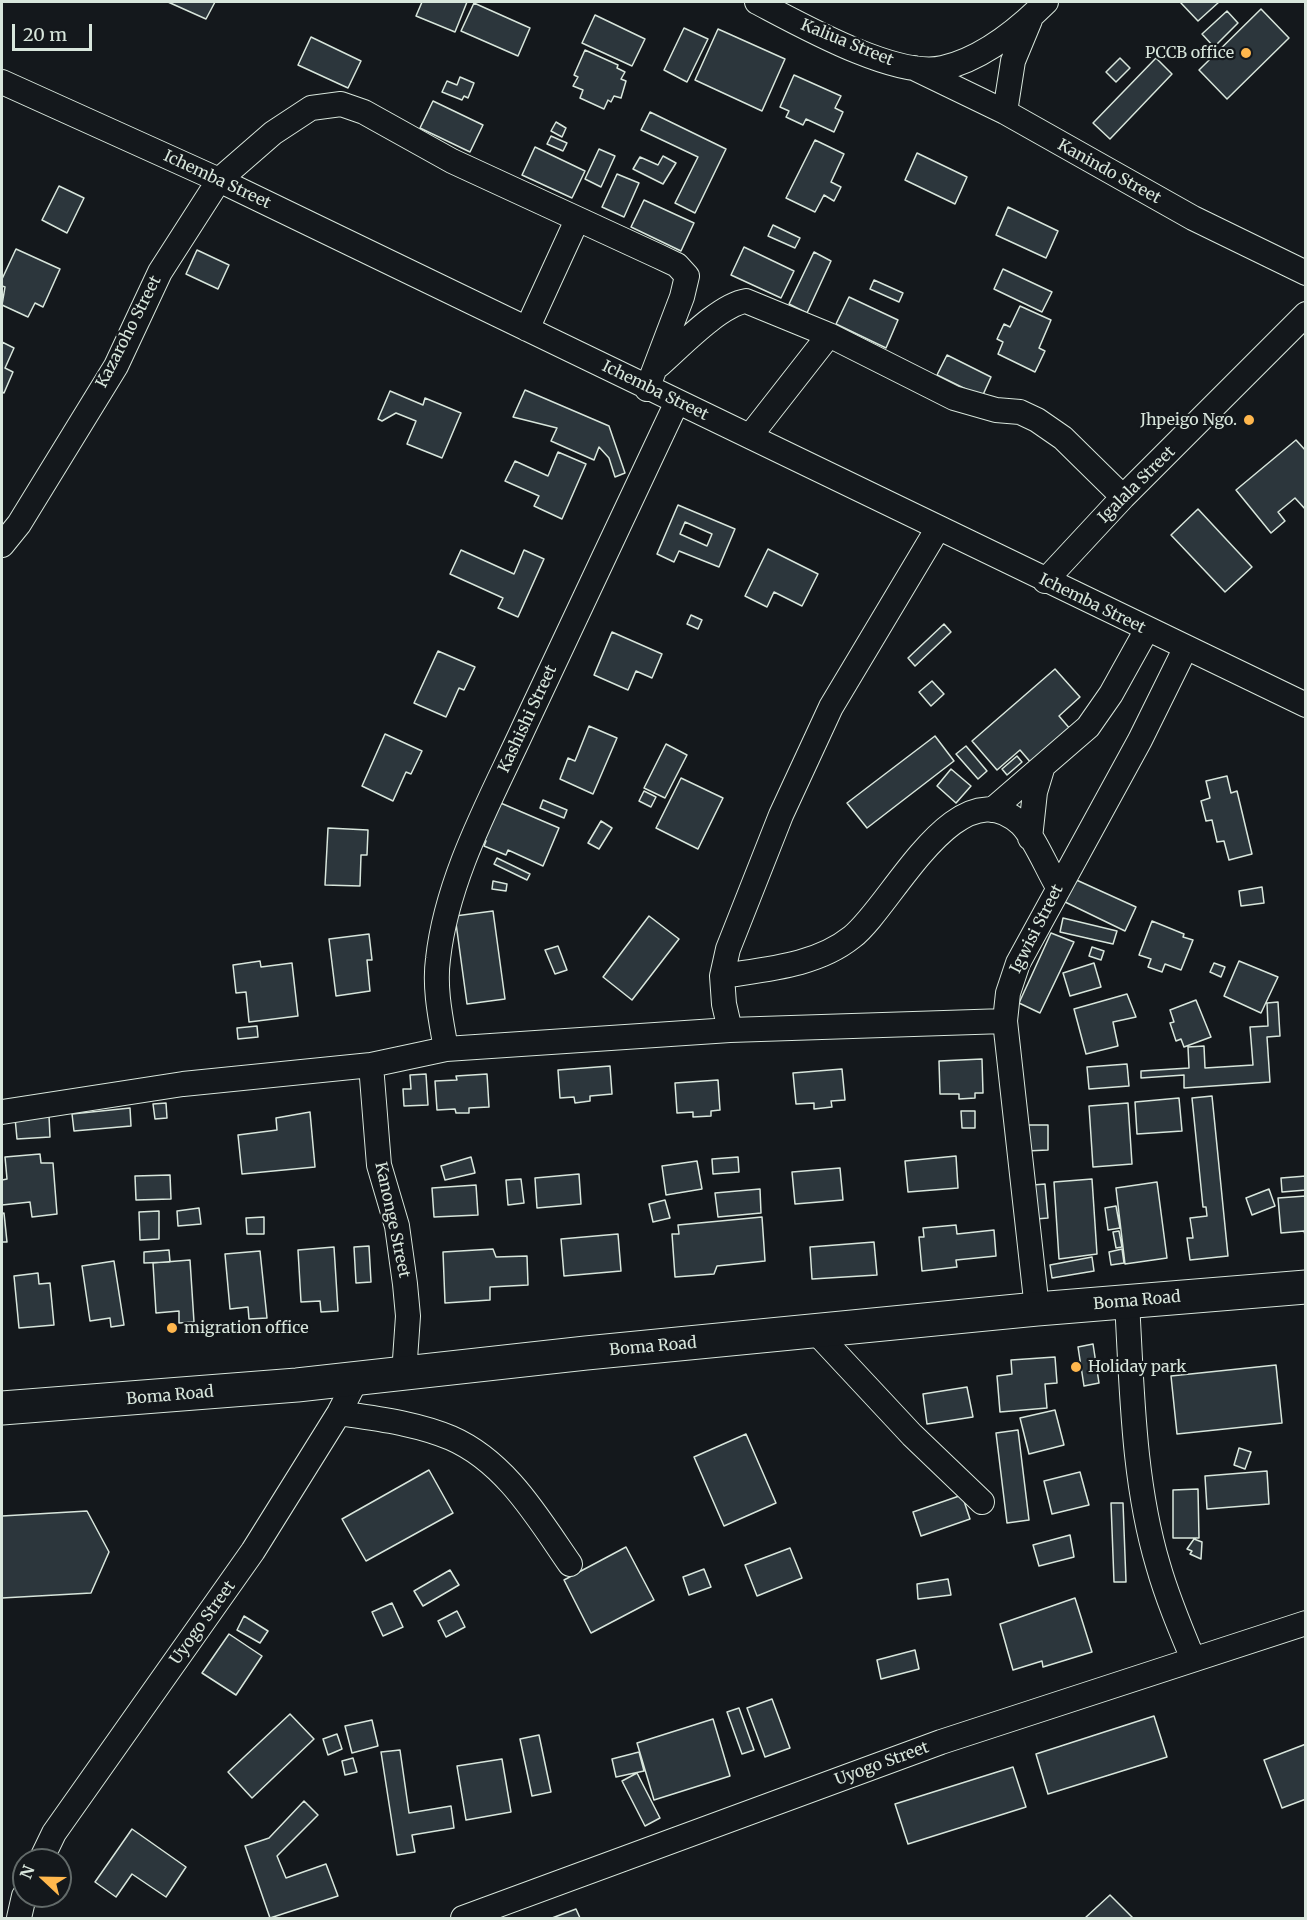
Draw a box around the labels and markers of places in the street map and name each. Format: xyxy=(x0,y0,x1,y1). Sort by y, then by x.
place label: PCCB office xyxy=(1145,43,1234,63)
marker: PCCB office xyxy=(1239,46,1253,60)
place label: Jhpeigo Ngo. xyxy=(1140,410,1237,430)
marker: Jhpeigo Ngo. xyxy=(1242,413,1256,427)
place label: migration office xyxy=(184,1318,309,1338)
marker: migration office xyxy=(165,1321,179,1335)
place label: Holiday park xyxy=(1088,1357,1187,1377)
marker: Holiday park xyxy=(1069,1360,1083,1374)

